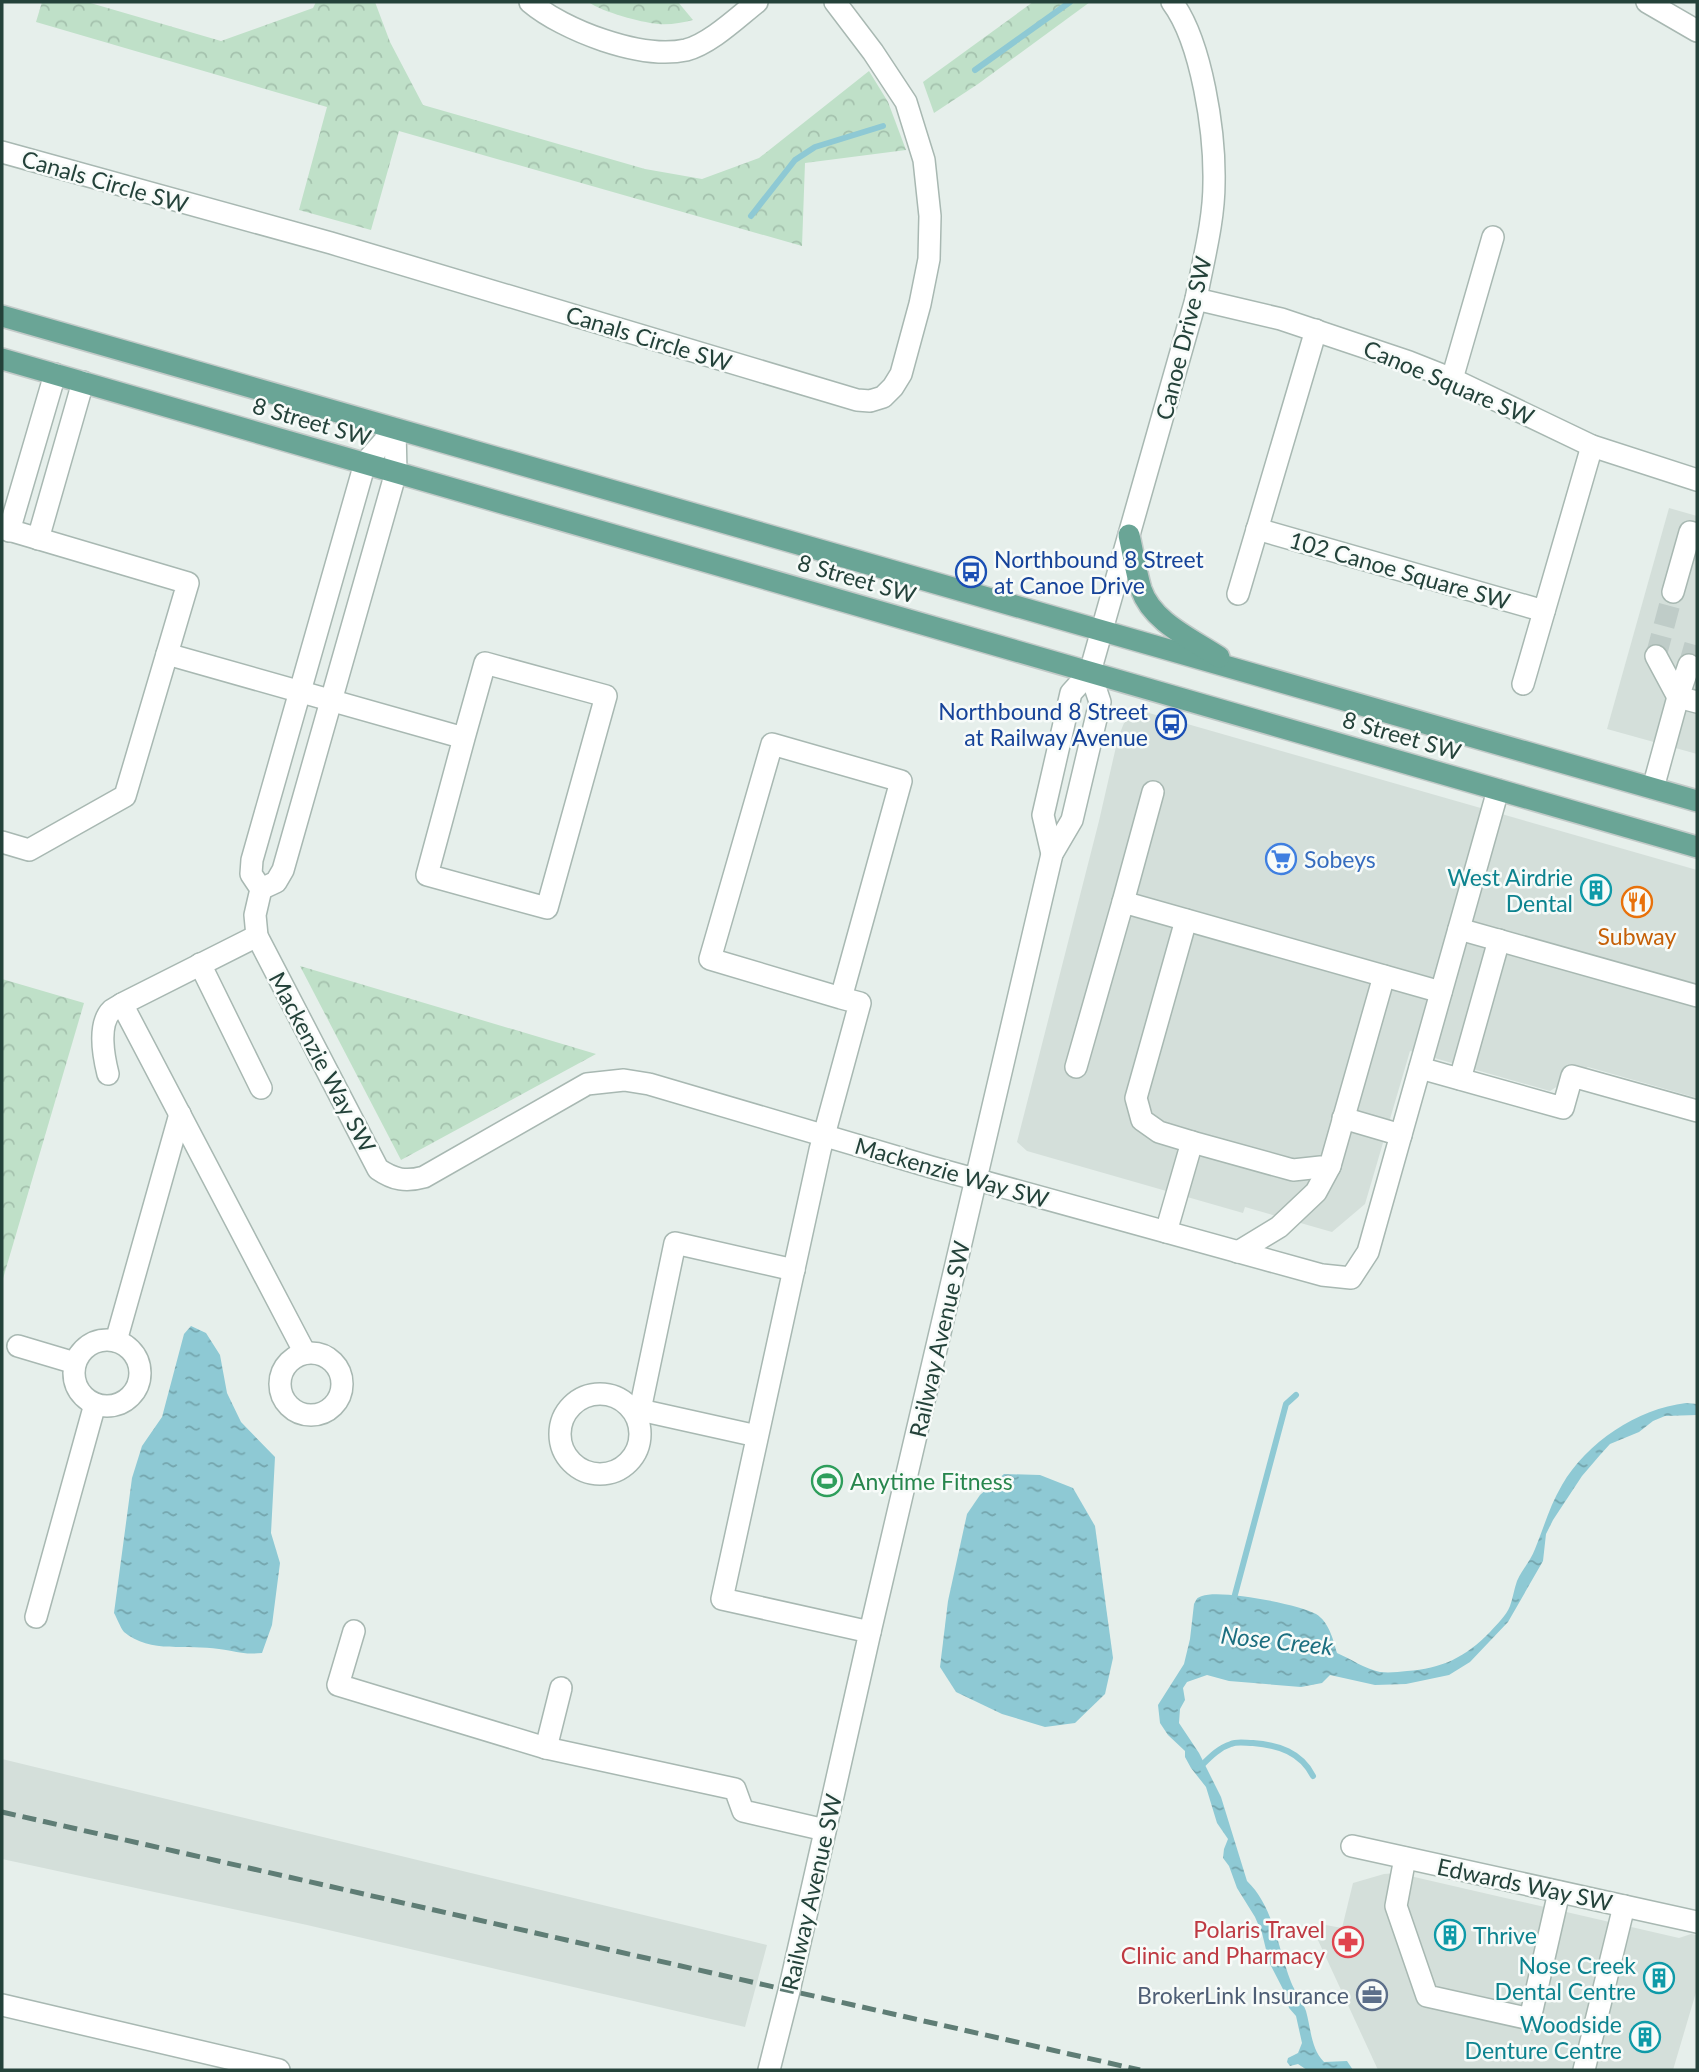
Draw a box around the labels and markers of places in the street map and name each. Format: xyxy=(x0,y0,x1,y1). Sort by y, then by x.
place label: Northbound 8 Street at Canoe Drive xyxy=(994,545,1205,599)
bus stop icon: Northbound 8 Street at Canoe Drive xyxy=(954,555,988,589)
place label: Northbound 8 Street at Railway Avenue xyxy=(938,697,1149,751)
bus stop icon: Northbound 8 Street at Railway Avenue xyxy=(1154,707,1188,741)
supermarket icon: Sobeys xyxy=(1264,842,1298,876)
place label: Sobeys xyxy=(1304,845,1376,873)
place label: West Airdrie Dental xyxy=(1447,863,1573,917)
building icon: West Airdrie Dental xyxy=(1579,873,1613,907)
restaurant icon: Subway xyxy=(1620,885,1654,919)
place label: Subway xyxy=(1598,922,1677,950)
sports icon: Anytime Fitness xyxy=(810,1464,844,1498)
place label: Anytime Fitness xyxy=(850,1467,1013,1495)
place label: Polaris Travel Clinic and Pharmacy xyxy=(1121,1915,1325,1969)
building icon: Thrive xyxy=(1433,1918,1467,1952)
place label: Thrive xyxy=(1473,1921,1537,1949)
pharmacy icon: Polaris Travel Clinic and Pharmacy xyxy=(1331,1925,1365,1959)
place label: Nose Creek Dental Centre xyxy=(1495,1951,1636,2005)
building icon: Nose Creek Dental Centre xyxy=(1642,1961,1676,1995)
office icon: BrokerLink Insurance xyxy=(1355,1978,1389,2012)
place label: BrokerLink Insurance xyxy=(1137,1981,1349,2009)
place label: Woodside Denture Centre xyxy=(1465,2010,1622,2064)
building icon: Woodside Denture Centre xyxy=(1628,2020,1662,2054)

